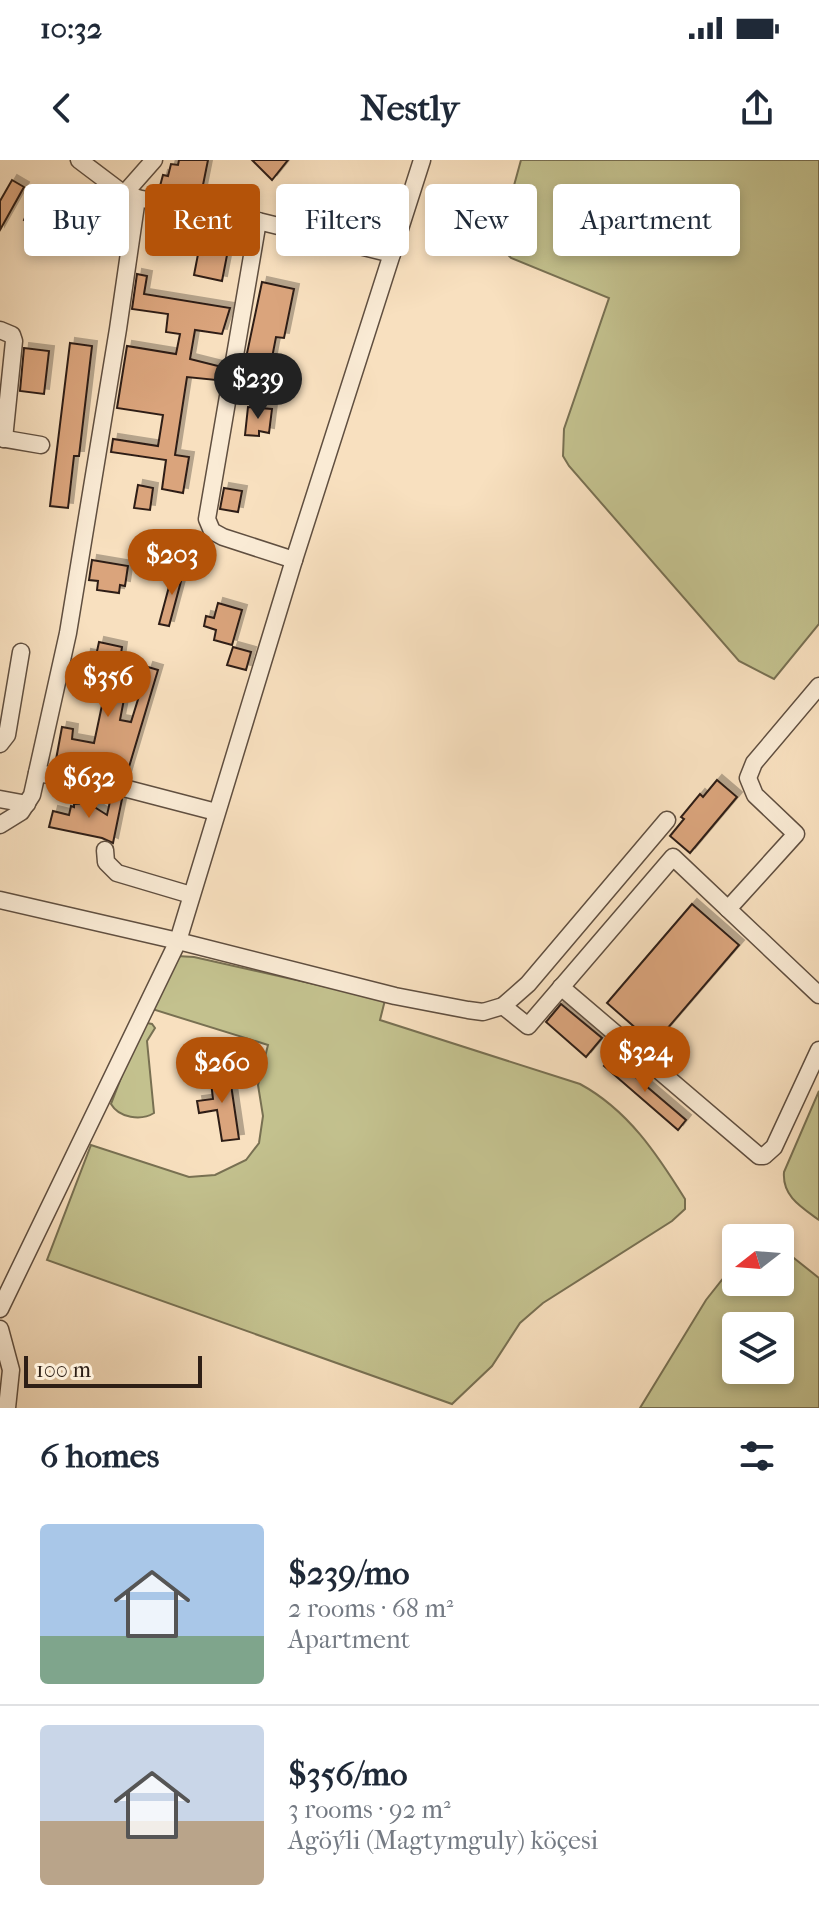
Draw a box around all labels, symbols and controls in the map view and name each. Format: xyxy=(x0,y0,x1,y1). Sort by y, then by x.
text: 10:32 xyxy=(40,11,102,46)
icon: back xyxy=(40,86,84,130)
icon: share xyxy=(735,86,779,130)
text: Nestly xyxy=(360,87,459,129)
chip: Buy xyxy=(24,184,129,256)
chip: Rent xyxy=(145,184,260,256)
chip: Filters xyxy=(276,184,409,256)
chip: New xyxy=(425,184,537,256)
chip: Apartment xyxy=(553,184,740,256)
pin: $239 xyxy=(211,353,305,421)
text: $239 xyxy=(232,363,284,394)
pin: $203 xyxy=(125,529,219,597)
text: $203 xyxy=(146,539,198,570)
pin: $356 xyxy=(61,651,155,719)
text: $356 xyxy=(83,661,133,692)
pin: $632 xyxy=(42,752,136,820)
text: $632 xyxy=(63,762,115,793)
pin: $324 xyxy=(598,1026,692,1094)
text: $324 xyxy=(618,1036,672,1067)
pin: $260 xyxy=(175,1037,269,1105)
text: $260 xyxy=(194,1047,250,1078)
north arrow xyxy=(722,1224,794,1296)
map controls xyxy=(722,1224,794,1384)
button: layers xyxy=(722,1312,794,1384)
scale bar xyxy=(24,1352,202,1388)
text: 100 m xyxy=(36,1357,91,1383)
icon: filters xyxy=(735,1434,779,1478)
text: 6 homes xyxy=(40,1436,159,1476)
text: $239/mo xyxy=(288,1553,410,1593)
icon: home xyxy=(104,1556,200,1652)
text: 2 rooms · 68 m² xyxy=(288,1593,453,1624)
text: Apartment xyxy=(288,1624,410,1655)
text: $356/mo xyxy=(288,1754,407,1794)
icon: home xyxy=(104,1757,200,1853)
text: 3 rooms · 92 m² xyxy=(288,1794,451,1825)
text: Agöýli (Magtymguly) köçesi xyxy=(288,1825,598,1856)

